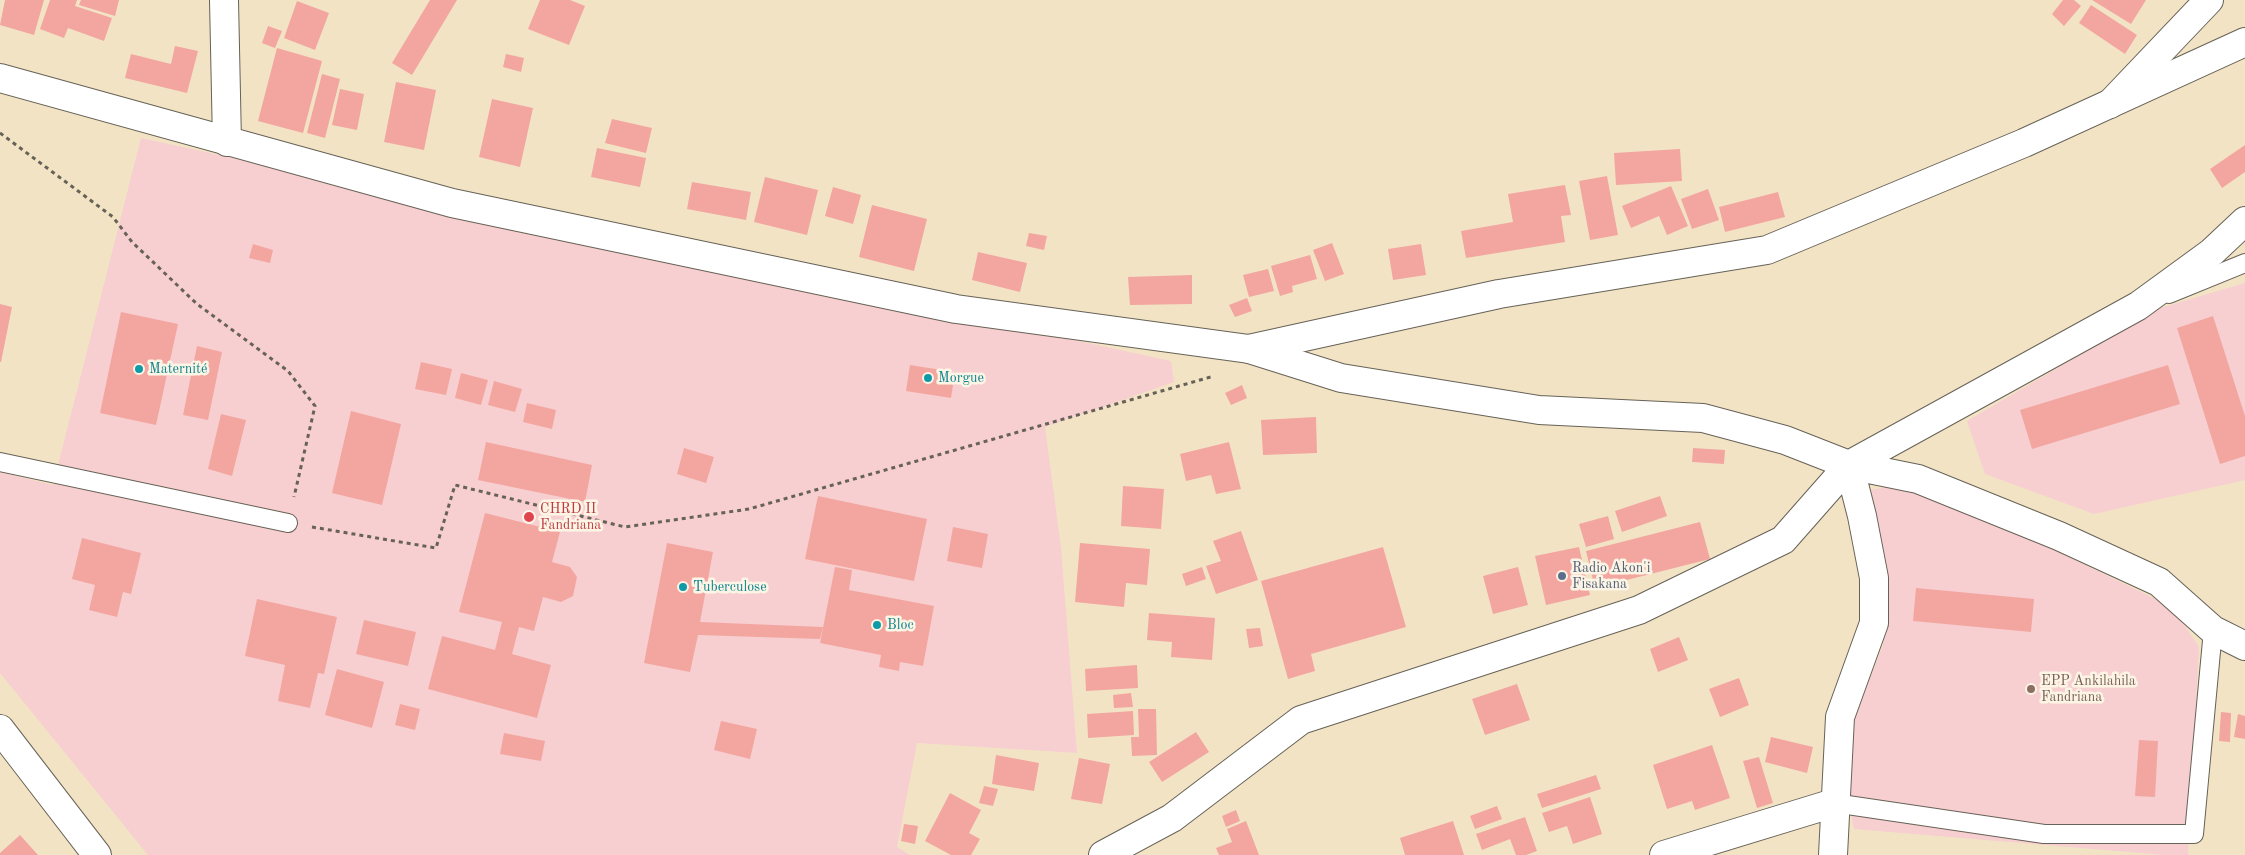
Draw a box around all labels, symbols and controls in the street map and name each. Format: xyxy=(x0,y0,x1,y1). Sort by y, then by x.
place label: Maternité xyxy=(149,361,207,377)
marker: Maternité xyxy=(133,363,145,375)
place label: Morgue xyxy=(938,370,984,386)
marker: Morgue xyxy=(922,372,934,384)
place label: CHRD II Fandriana xyxy=(540,501,601,534)
marker: CHRD II Fandriana xyxy=(522,510,536,524)
place label: Radio Akon'i Fisakana xyxy=(1572,560,1651,592)
marker: Radio Akon'i Fisakana xyxy=(1556,570,1568,582)
place label: Tuberculose xyxy=(693,579,767,595)
marker: Tuberculose xyxy=(677,581,689,593)
place label: Bloc xyxy=(887,617,913,633)
marker: Bloc xyxy=(871,619,883,631)
place label: EPP Ankilahila Fandriana xyxy=(2041,673,2136,706)
marker: EPP Ankilahila Fandriana xyxy=(2025,683,2037,695)

